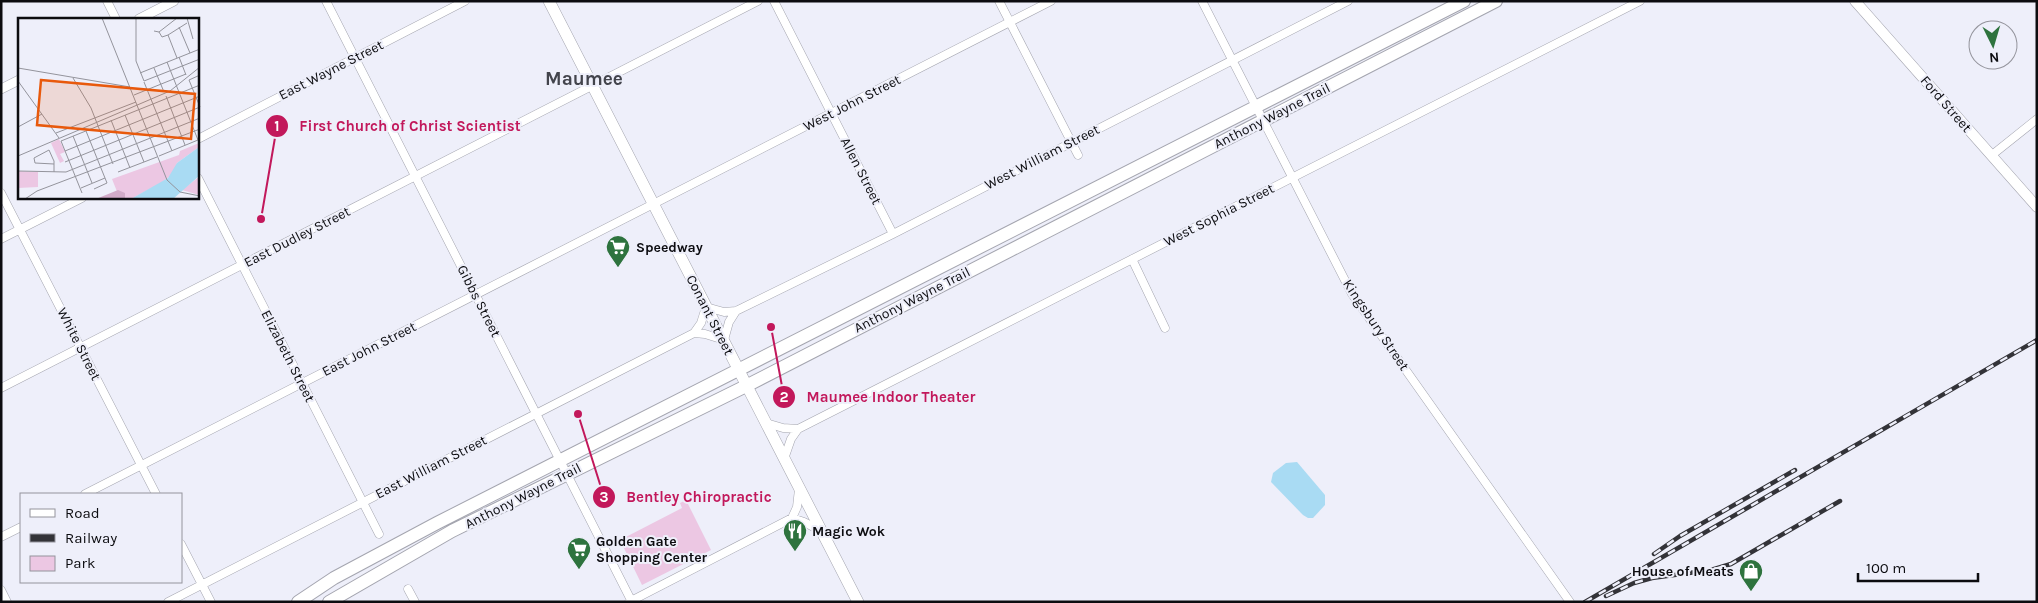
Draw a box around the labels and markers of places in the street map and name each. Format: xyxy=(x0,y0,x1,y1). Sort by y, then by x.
callout: First Church of Christ Scientist xyxy=(264,111,531,141)
supermarket icon: Speedway xyxy=(605,234,631,268)
place label: Speedway xyxy=(636,239,703,256)
callout: Maumee Indoor Theater xyxy=(772,382,985,412)
callout: Bentley Chiropractic xyxy=(591,482,781,512)
restaurant icon: Magic Wok xyxy=(782,518,808,552)
place label: Magic Wok xyxy=(812,523,886,540)
place label: Golden Gate Shopping Center xyxy=(596,533,708,566)
supermarket icon: Golden Gate Shopping Center xyxy=(566,536,592,570)
shop icon: House of Meats xyxy=(1738,558,1764,592)
place label: House of Meats xyxy=(1632,563,1734,580)

